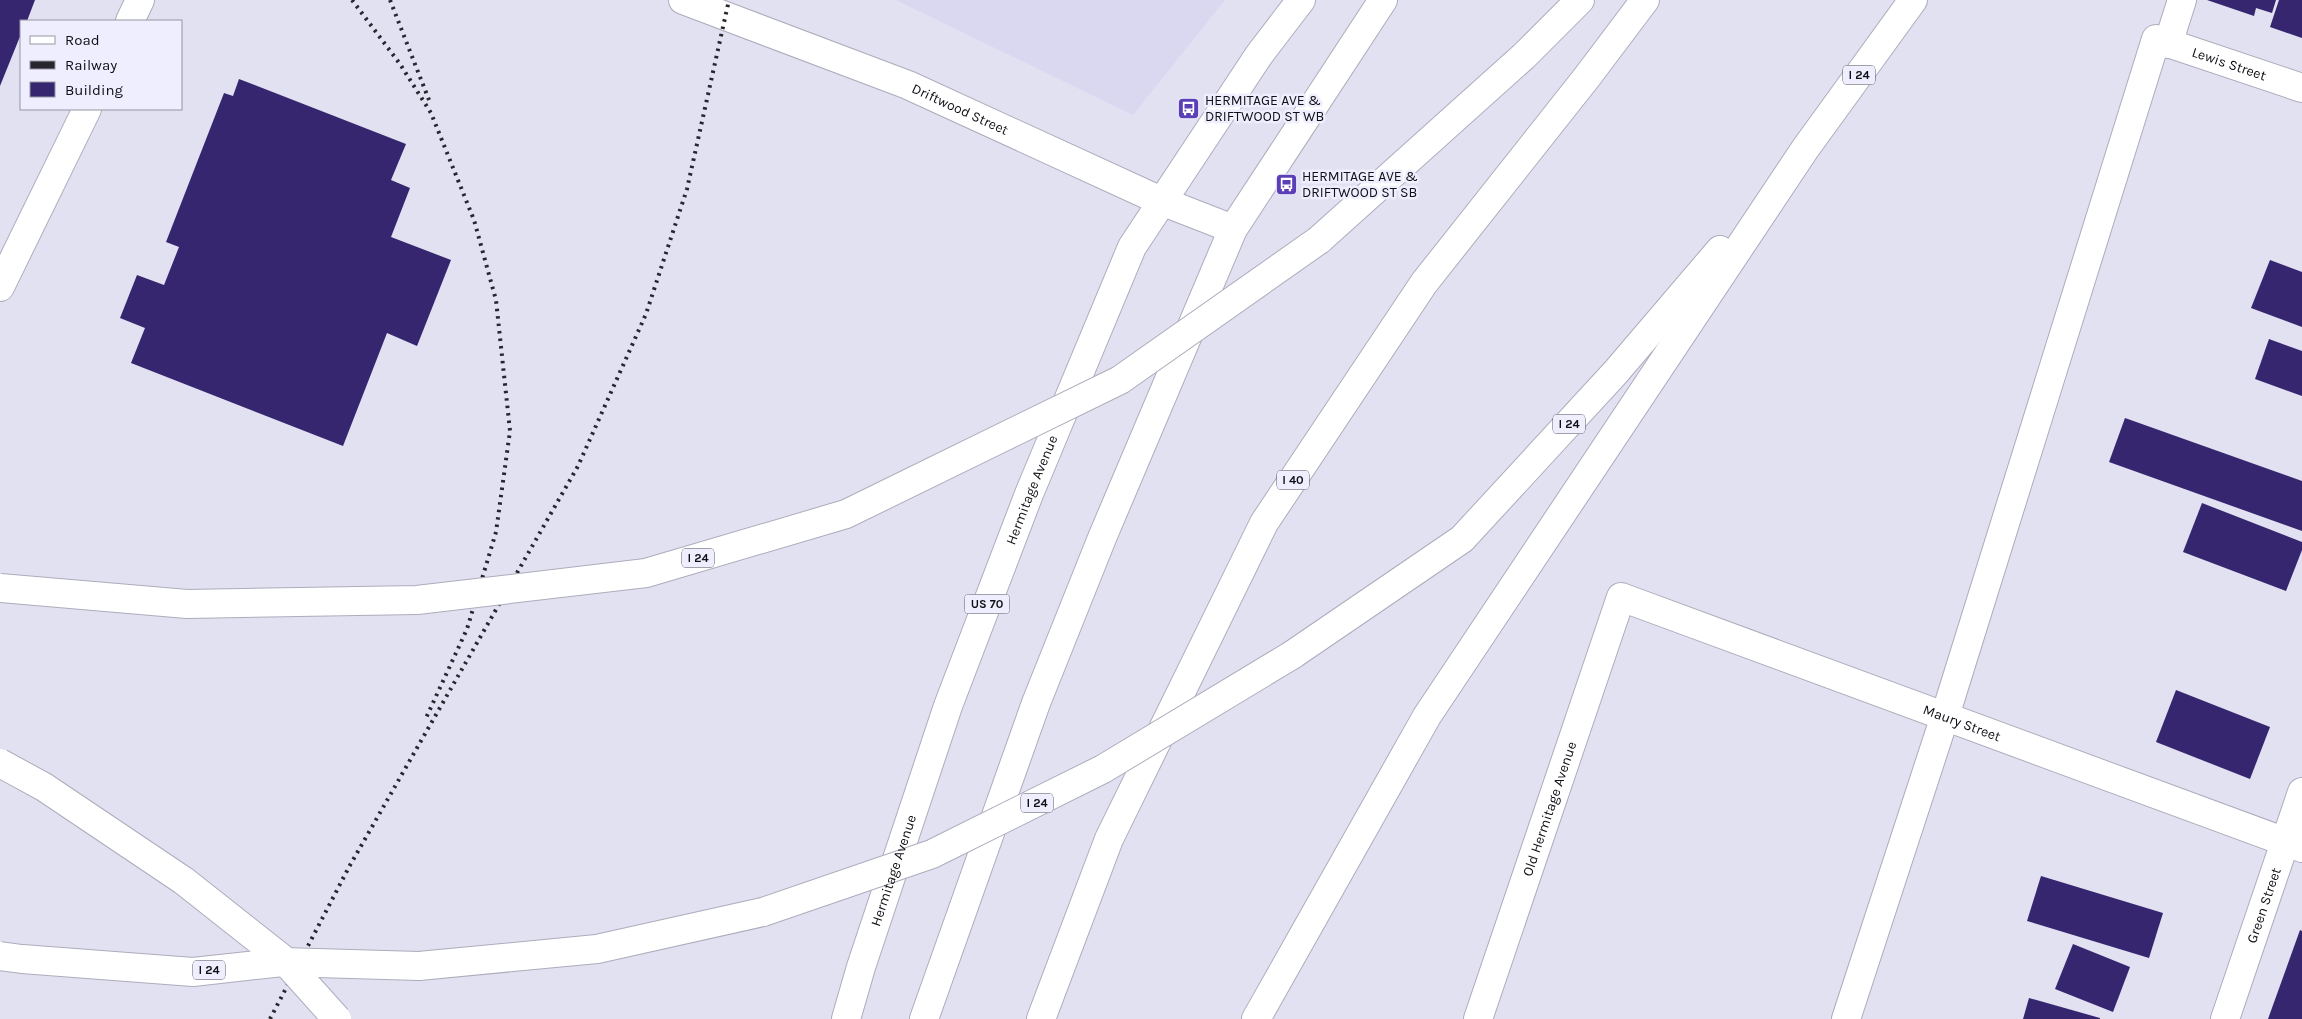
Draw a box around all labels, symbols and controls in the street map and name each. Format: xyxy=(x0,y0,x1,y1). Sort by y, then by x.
legend xyxy=(20,20,182,110)
text: Road xyxy=(65,31,100,49)
street label: Lewis Street xyxy=(2190,44,2268,84)
text: Railway xyxy=(65,56,117,74)
road number: I 24 xyxy=(1843,66,1875,84)
street label: Driftwood Street xyxy=(909,80,1011,139)
text: Building xyxy=(65,81,123,99)
place label: HERMITAGE AVE & DRIFTWOOD ST WB xyxy=(1205,92,1324,125)
bus stop icon: HERMITAGE AVE & DRIFTWOOD ST WB xyxy=(1177,96,1201,120)
place label: HERMITAGE AVE & DRIFTWOOD ST SB xyxy=(1302,168,1418,201)
bus stop icon: HERMITAGE AVE & DRIFTWOOD ST SB xyxy=(1274,172,1298,196)
road number: I 24 xyxy=(1553,414,1585,434)
street label: Hermitage Avenue xyxy=(1002,433,1062,547)
road number: I 40 xyxy=(1277,470,1309,490)
road number: I 24 xyxy=(682,548,714,568)
road number: US 70 xyxy=(964,594,1010,614)
street label: Maury Street xyxy=(1921,701,2003,745)
street label: Old Hermitage Avenue xyxy=(1519,739,1580,878)
road number: I 24 xyxy=(1021,794,1053,812)
street label: Hermitage Avenue xyxy=(867,813,920,928)
street label: Green Street xyxy=(2243,866,2285,946)
road number: I 24 xyxy=(193,960,225,980)

